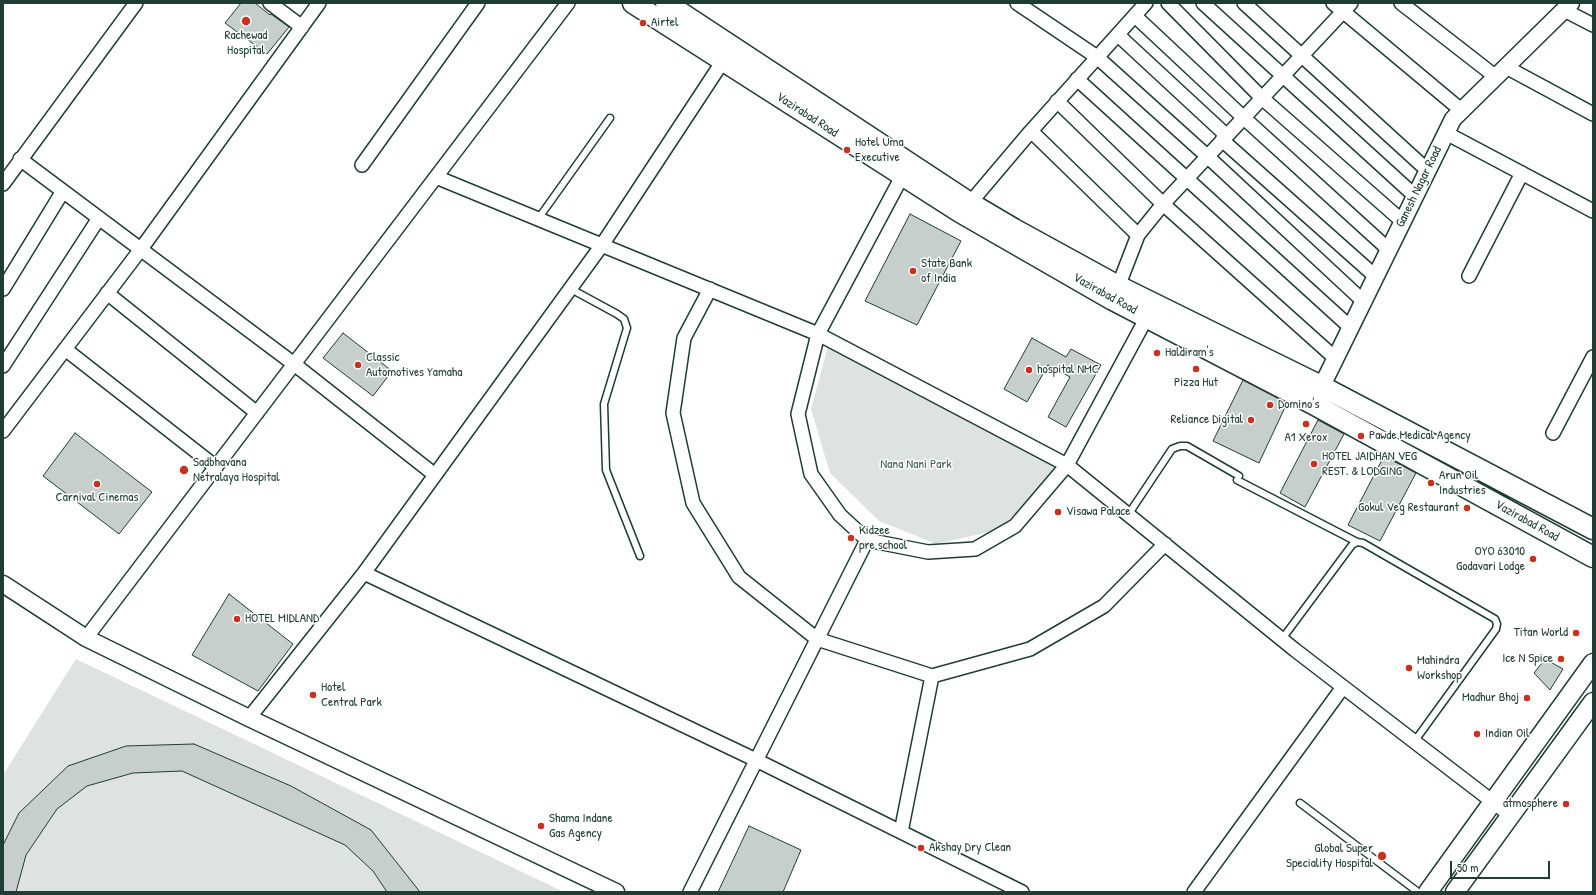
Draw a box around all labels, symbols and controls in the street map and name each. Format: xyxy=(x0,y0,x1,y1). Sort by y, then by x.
marker: Rachewad Hospital xyxy=(240,15,252,27)
place label: Airtel xyxy=(651,15,678,31)
marker: Airtel xyxy=(638,18,648,28)
place label: Rachewad Hospital xyxy=(225,28,267,59)
street label: Vazirabad Road xyxy=(773,89,841,141)
place label: Hotel Uma Executive xyxy=(855,135,904,166)
street label: Ganesh Nagar Road xyxy=(1393,144,1445,230)
marker: Hotel Uma Executive xyxy=(842,145,852,155)
place label: State Bank of India xyxy=(921,256,972,287)
marker: State Bank of India xyxy=(908,266,918,276)
street label: Vazirabad Road xyxy=(1070,270,1140,318)
place label: Haldiram's xyxy=(1165,345,1214,361)
marker: Haldiram's xyxy=(1152,348,1162,358)
place label: Classic Automotives Yamaha xyxy=(366,350,462,381)
marker: Classic Automotives Yamaha xyxy=(353,360,363,370)
place label: hospital NMC xyxy=(1037,362,1099,378)
marker: Pizza Hut xyxy=(1191,364,1201,374)
marker: hospital NMC xyxy=(1024,365,1034,375)
place label: Pizza Hut xyxy=(1174,375,1218,391)
place label: Domino's xyxy=(1278,397,1319,413)
marker: Domino's xyxy=(1265,400,1275,410)
place label: Reliance Digital xyxy=(1171,412,1243,428)
marker: Reliance Digital xyxy=(1246,415,1256,425)
marker: A1 Xerox xyxy=(1301,419,1311,429)
place label: Pawde Medical Agency xyxy=(1369,428,1471,444)
place label: A1 Xerox xyxy=(1284,430,1328,446)
marker: Pawde Medical Agency xyxy=(1356,431,1366,441)
place label: HOTEL JAIDHAN VEG REST. & LODGING xyxy=(1322,449,1417,480)
place label: Sadbhavana Netralaya Hospital xyxy=(193,455,280,486)
park label: Nana Nani Park xyxy=(880,457,952,473)
marker: HOTEL JAIDHAN VEG REST. & LODGING xyxy=(1309,459,1319,469)
marker: Sadbhavana Netralaya Hospital xyxy=(178,464,190,476)
place label: Arun Oil Industries xyxy=(1439,468,1486,499)
marker: Arun Oil Industries xyxy=(1426,478,1436,488)
marker: Carnival Cinemas xyxy=(92,479,102,489)
place label: Carnival Cinemas xyxy=(56,490,138,506)
street label: Vazirabad Road xyxy=(1492,497,1562,545)
place label: Gokul Veg Restaurant xyxy=(1358,500,1459,516)
marker: Gokul Veg Restaurant xyxy=(1462,503,1472,513)
place label: Visawa Palace xyxy=(1066,504,1131,520)
marker: Visawa Palace xyxy=(1053,507,1063,517)
place label: Kidzee pre school xyxy=(859,523,907,554)
marker: Kidzee pre school xyxy=(846,533,856,543)
place label: OYO 63010 Godavari Lodge xyxy=(1456,544,1525,575)
marker: OYO 63010 Godavari Lodge xyxy=(1528,554,1538,564)
place label: HOTEL MIDLAND xyxy=(245,611,319,627)
marker: HOTEL MIDLAND xyxy=(232,614,242,624)
place label: Titan World xyxy=(1514,625,1568,641)
marker: Titan World xyxy=(1571,628,1581,638)
place label: Ice N Spice xyxy=(1502,651,1553,667)
place label: Mahindra Workshop xyxy=(1417,653,1462,684)
marker: Ice N Spice xyxy=(1556,654,1566,664)
marker: Mahindra Workshop xyxy=(1404,663,1414,673)
place label: Hotel Central Park xyxy=(321,680,382,711)
marker: Hotel Central Park xyxy=(308,690,318,700)
place label: Madhur Bhoj xyxy=(1462,690,1519,706)
marker: Madhur Bhoj xyxy=(1522,693,1532,703)
place label: Indian Oil xyxy=(1485,726,1529,742)
marker: Indian Oil xyxy=(1472,729,1482,739)
place label: atmosphere xyxy=(1503,796,1558,812)
marker: atmosphere xyxy=(1561,799,1571,809)
place label: Shama Indane Gas Agency xyxy=(549,811,613,842)
marker: Shama Indane Gas Agency xyxy=(536,821,546,831)
place label: Akshay Dry Clean xyxy=(929,840,1011,856)
place label: Global Super Speciality Hospital xyxy=(1286,841,1373,872)
marker: Akshay Dry Clean xyxy=(916,843,926,853)
marker: Global Super Speciality Hospital xyxy=(1376,850,1388,862)
scale bar xyxy=(1452,853,1552,879)
text: 50 m xyxy=(1457,859,1478,876)

